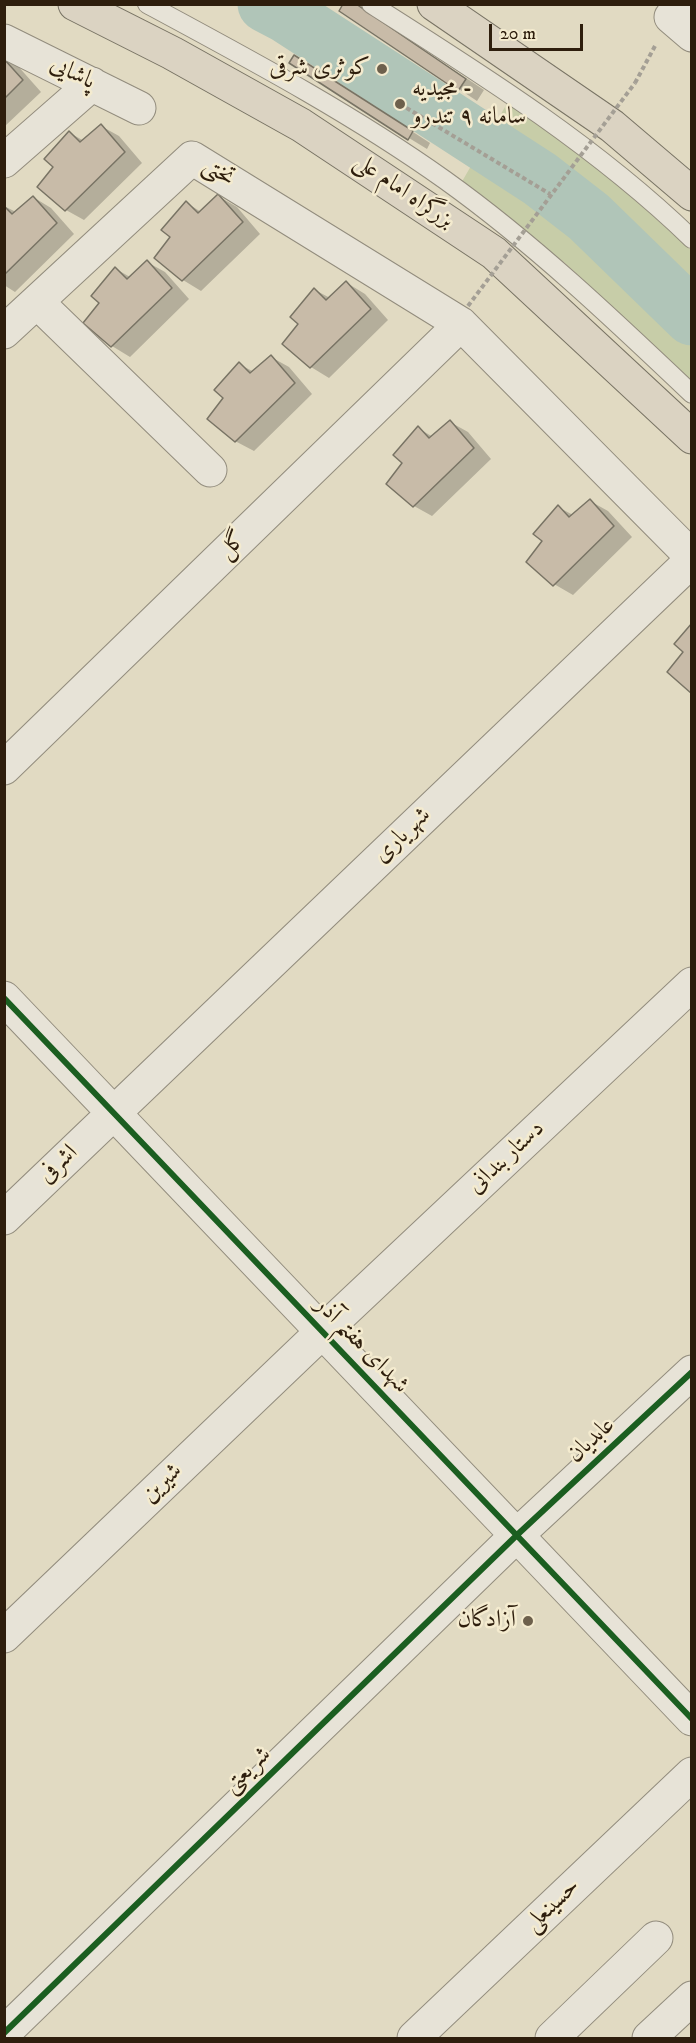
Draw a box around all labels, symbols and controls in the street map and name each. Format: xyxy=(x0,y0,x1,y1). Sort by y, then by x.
scale bar xyxy=(492,12,586,50)
text: 20 m xyxy=(500,23,536,45)
street label: پاشایی xyxy=(45,51,99,97)
place label: کوثری شرقی xyxy=(269,55,370,83)
marker: کوثری شرقی xyxy=(375,62,389,76)
place label: مجیدیه - سامانه ۹ تندرو xyxy=(412,76,526,132)
marker: مجیدیه - سامانه ۹ تندرو xyxy=(393,97,407,111)
street label: بزرگراه امام علی xyxy=(347,148,459,236)
street label: تختی xyxy=(196,152,240,194)
street label: گل xyxy=(213,526,253,566)
street label: شهریاری xyxy=(368,802,438,870)
street label: دستار بندانی xyxy=(463,1115,551,1201)
street label: اشرفی xyxy=(33,1139,85,1191)
street label: شهدای هفتم آذر xyxy=(308,1292,414,1400)
street label: عابدیان xyxy=(562,1412,622,1470)
street label: شیرین xyxy=(137,1458,189,1510)
place label: آزادگان xyxy=(458,1607,516,1635)
marker: آزادگان xyxy=(521,1614,535,1628)
street label: شریعتی xyxy=(218,1741,278,1801)
street label: حسینعلی xyxy=(519,1873,587,1939)

